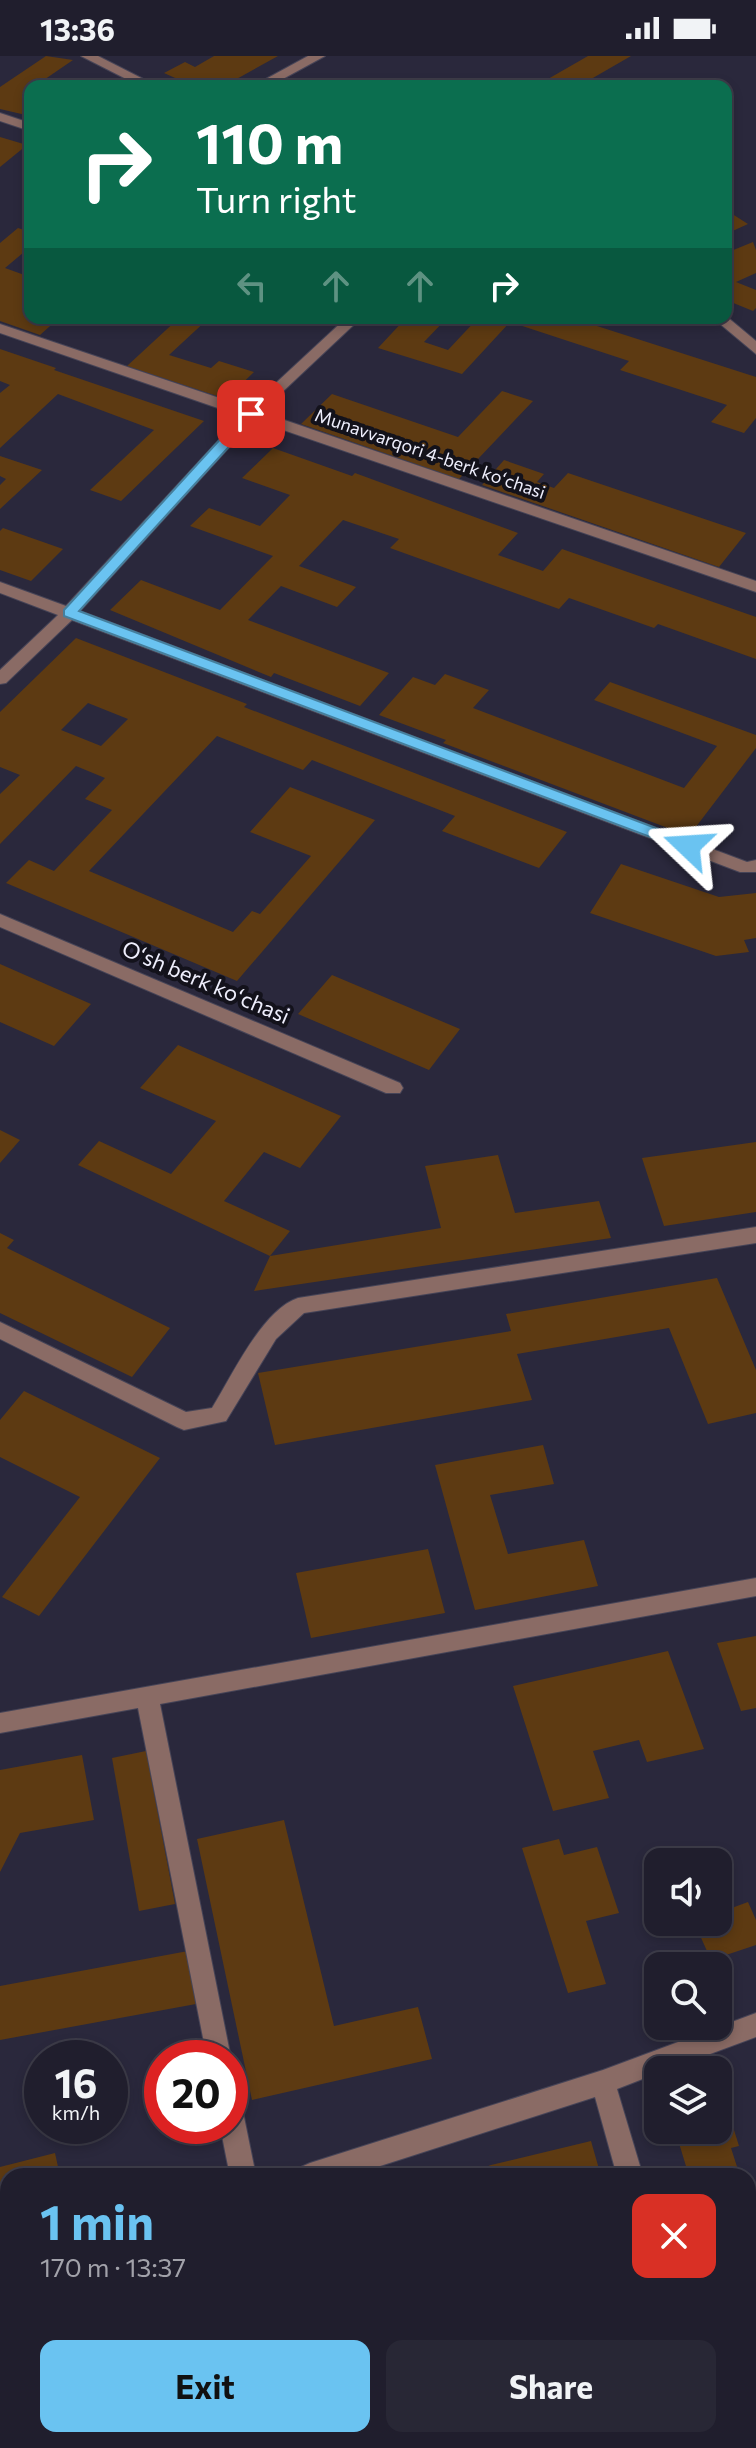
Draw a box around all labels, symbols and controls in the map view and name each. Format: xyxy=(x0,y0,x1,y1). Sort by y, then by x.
text: 13:36 xyxy=(40,10,115,47)
text: 110 m xyxy=(196,107,343,176)
icon: right xyxy=(64,112,168,216)
text: Turn right xyxy=(196,176,357,220)
icon: left xyxy=(230,264,274,308)
icon: ahead xyxy=(314,264,358,308)
icon: ahead xyxy=(398,264,442,308)
icon: right xyxy=(482,264,526,308)
pin xyxy=(217,380,285,448)
icon: arrive xyxy=(229,392,273,436)
street label: Munavvarqori 4-berk koʻchasi xyxy=(312,403,549,503)
position arrow xyxy=(646,804,730,888)
street label: Oʻsh berk koʻchasi xyxy=(118,934,294,1029)
map controls xyxy=(644,1848,732,2144)
button: sound xyxy=(644,1848,732,1936)
button: search xyxy=(644,1952,732,2040)
speed limit sign: 20 xyxy=(144,2040,248,2144)
button: layers xyxy=(644,2056,732,2144)
text: 16 xyxy=(55,2057,97,2106)
text: km/h xyxy=(52,2100,100,2124)
text: 1 min xyxy=(40,2191,154,2250)
button: close xyxy=(632,2194,716,2278)
text: 170 m · 13:37 xyxy=(40,2251,186,2282)
button: Exit xyxy=(40,2340,370,2432)
button: Share xyxy=(386,2340,716,2432)

